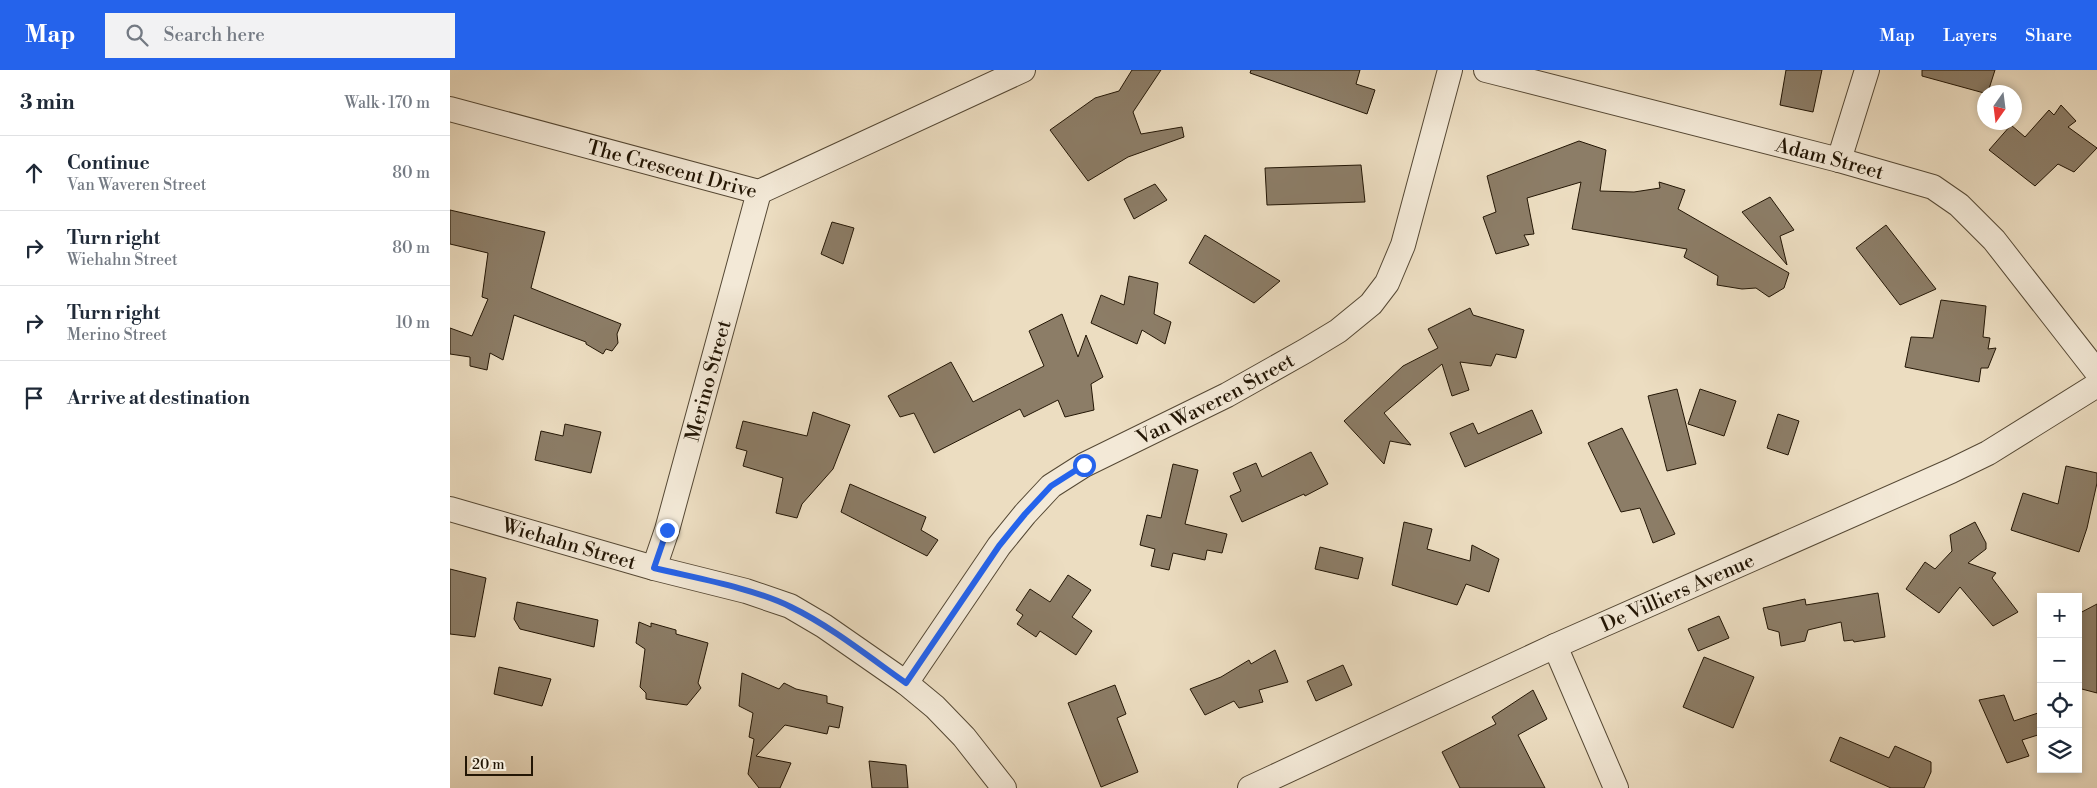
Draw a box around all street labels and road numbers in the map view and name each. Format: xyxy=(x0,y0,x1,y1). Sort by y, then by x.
street label: Adam Street xyxy=(1772,133,1886,186)
street label: The Crescent Drive xyxy=(584,135,760,205)
street label: Merino Street xyxy=(681,317,738,445)
street label: Van Waveren Street xyxy=(1132,349,1299,452)
street label: Wiehahn Street xyxy=(498,513,639,576)
street label: De Villiers Avenue xyxy=(1597,548,1759,638)

